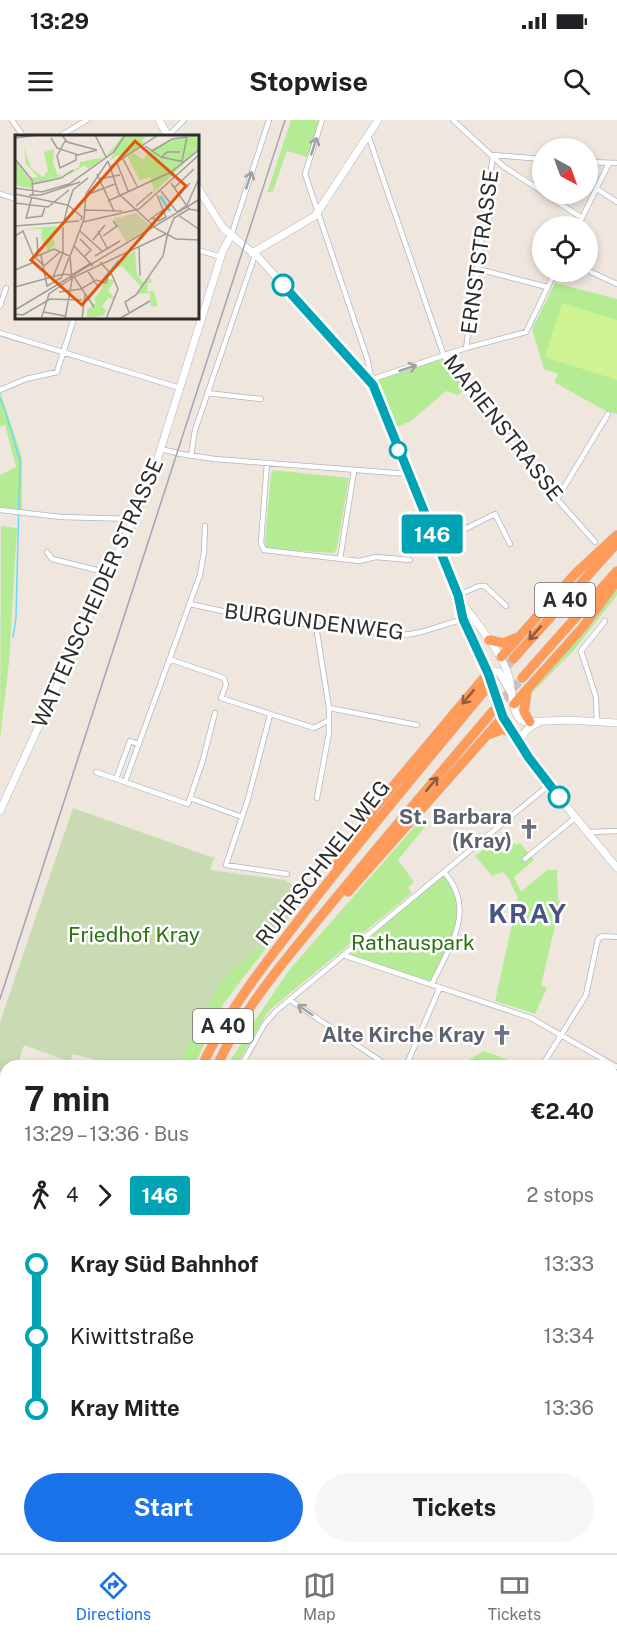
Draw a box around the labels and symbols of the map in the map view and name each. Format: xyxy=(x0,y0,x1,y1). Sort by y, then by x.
inset map xyxy=(15,135,200,320)
one-way arrow xyxy=(309,137,320,156)
north arrow xyxy=(532,138,598,204)
street label: ERNSTSTRASSE xyxy=(456,168,503,336)
one-way arrow xyxy=(244,171,255,190)
unlabelled marker xyxy=(272,274,294,296)
street label: MARIENSTRASSE xyxy=(438,349,568,506)
one-way arrow xyxy=(398,361,417,372)
unlabelled marker xyxy=(389,441,407,459)
street label: WATTENSCHEIDER STRASSE xyxy=(27,454,168,731)
line badge: 146 xyxy=(398,514,466,554)
road number: A 40 xyxy=(535,583,595,617)
street label: BURGUNDENWEG xyxy=(223,598,405,645)
one-way arrow xyxy=(529,625,542,641)
one-way arrow xyxy=(461,689,474,705)
street label: RUHRSCHNELLWEG xyxy=(250,775,395,950)
one-way arrow xyxy=(425,777,439,792)
unlabelled marker xyxy=(548,786,570,808)
place label: St. Barbara (Kray) xyxy=(399,804,512,853)
church icon: St. Barbara (Kray) xyxy=(517,817,541,841)
district label: KRAY xyxy=(488,897,568,929)
park label: Friedhof Kray xyxy=(68,922,200,947)
park label: Rathauspark xyxy=(351,930,475,955)
one-way arrow xyxy=(297,1004,314,1016)
road number: A 40 xyxy=(193,1009,253,1043)
place label: Alte Kirche Kray xyxy=(322,1022,485,1047)
church icon: Alte Kirche Kray xyxy=(490,1023,514,1047)

